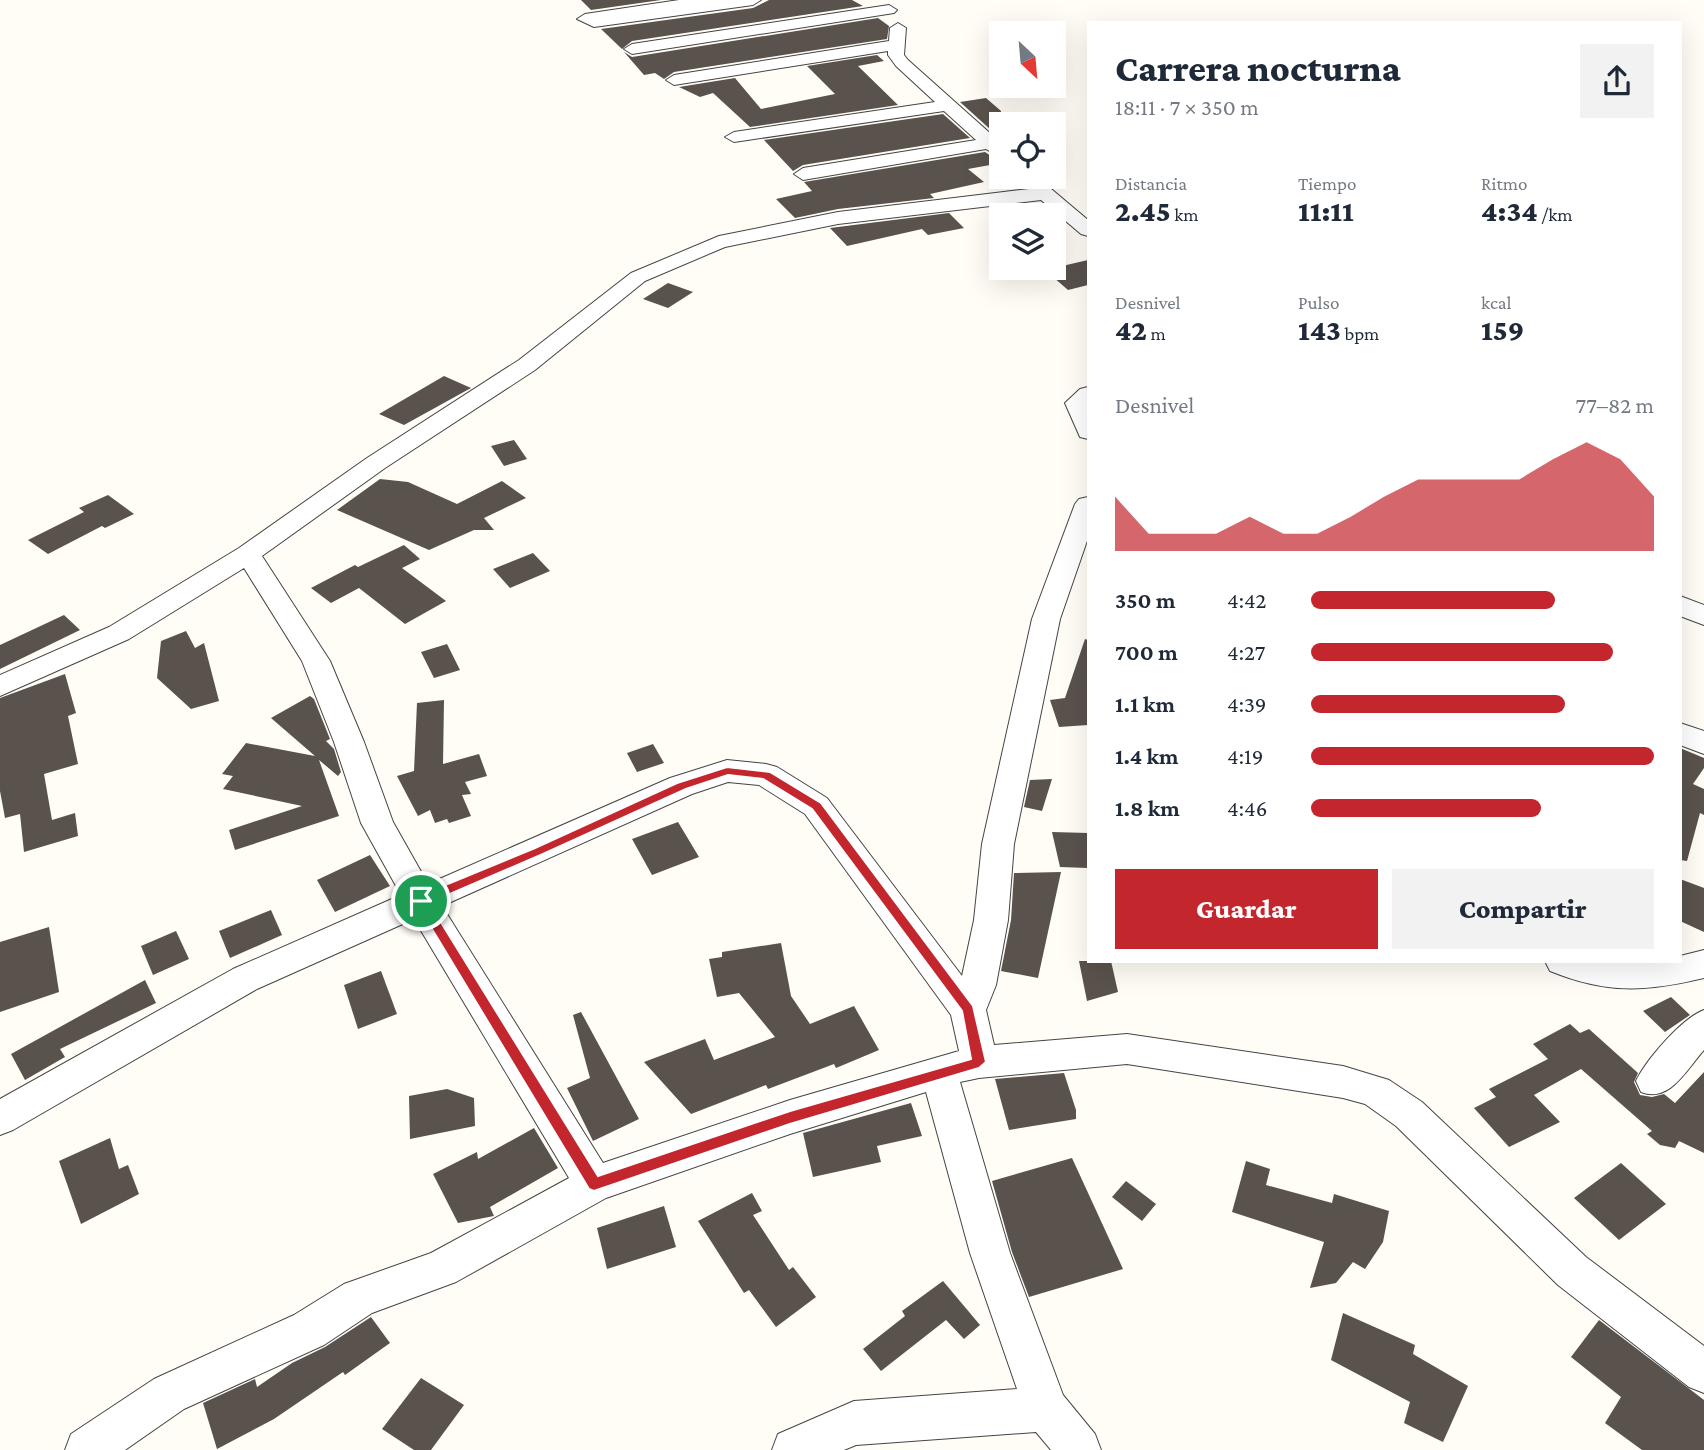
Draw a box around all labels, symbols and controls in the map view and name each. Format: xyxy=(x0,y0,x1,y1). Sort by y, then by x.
north arrow xyxy=(989,21,1066,98)
map controls xyxy=(989,21,1066,280)
button: share xyxy=(1580,44,1654,118)
text: Carrera nocturna xyxy=(1115,47,1401,89)
text: 18:11 · 7 × 350 m xyxy=(1115,94,1259,120)
button: locate xyxy=(989,112,1066,189)
text: Distancia xyxy=(1115,173,1187,194)
text: Tiempo xyxy=(1298,173,1356,194)
text: Ritmo xyxy=(1481,173,1527,194)
text: 2.45 xyxy=(1115,194,1171,227)
text: 11:11 xyxy=(1298,194,1354,227)
text: 4:34 xyxy=(1481,194,1538,227)
button: layers xyxy=(989,203,1066,280)
text: km xyxy=(1171,204,1199,225)
text: /km xyxy=(1538,204,1572,225)
text: Desnivel xyxy=(1115,292,1181,313)
text: Pulso xyxy=(1298,292,1340,313)
text: kcal xyxy=(1481,292,1512,313)
text: 42 xyxy=(1115,313,1147,346)
text: 143 xyxy=(1298,313,1341,346)
text: 159 xyxy=(1481,313,1524,346)
text: m xyxy=(1147,323,1166,344)
text: bpm xyxy=(1341,323,1379,344)
text: Desnivel xyxy=(1115,392,1194,418)
text: 77–82 m xyxy=(1576,392,1654,418)
text: 350 m xyxy=(1115,587,1175,613)
text: 4:42 xyxy=(1227,587,1267,613)
text: 700 m xyxy=(1115,639,1178,665)
text: 4:27 xyxy=(1227,639,1265,665)
text: 1.1 km xyxy=(1115,691,1175,717)
text: 4:39 xyxy=(1227,691,1267,717)
text: 1.4 km xyxy=(1115,743,1178,769)
text: 4:19 xyxy=(1227,743,1263,769)
text: 1.8 km xyxy=(1115,795,1180,821)
text: 4:46 xyxy=(1227,795,1267,821)
button: Guardar xyxy=(1115,869,1378,949)
button: Compartir xyxy=(1392,869,1654,949)
pin xyxy=(391,871,451,931)
icon: arrive xyxy=(402,882,440,920)

